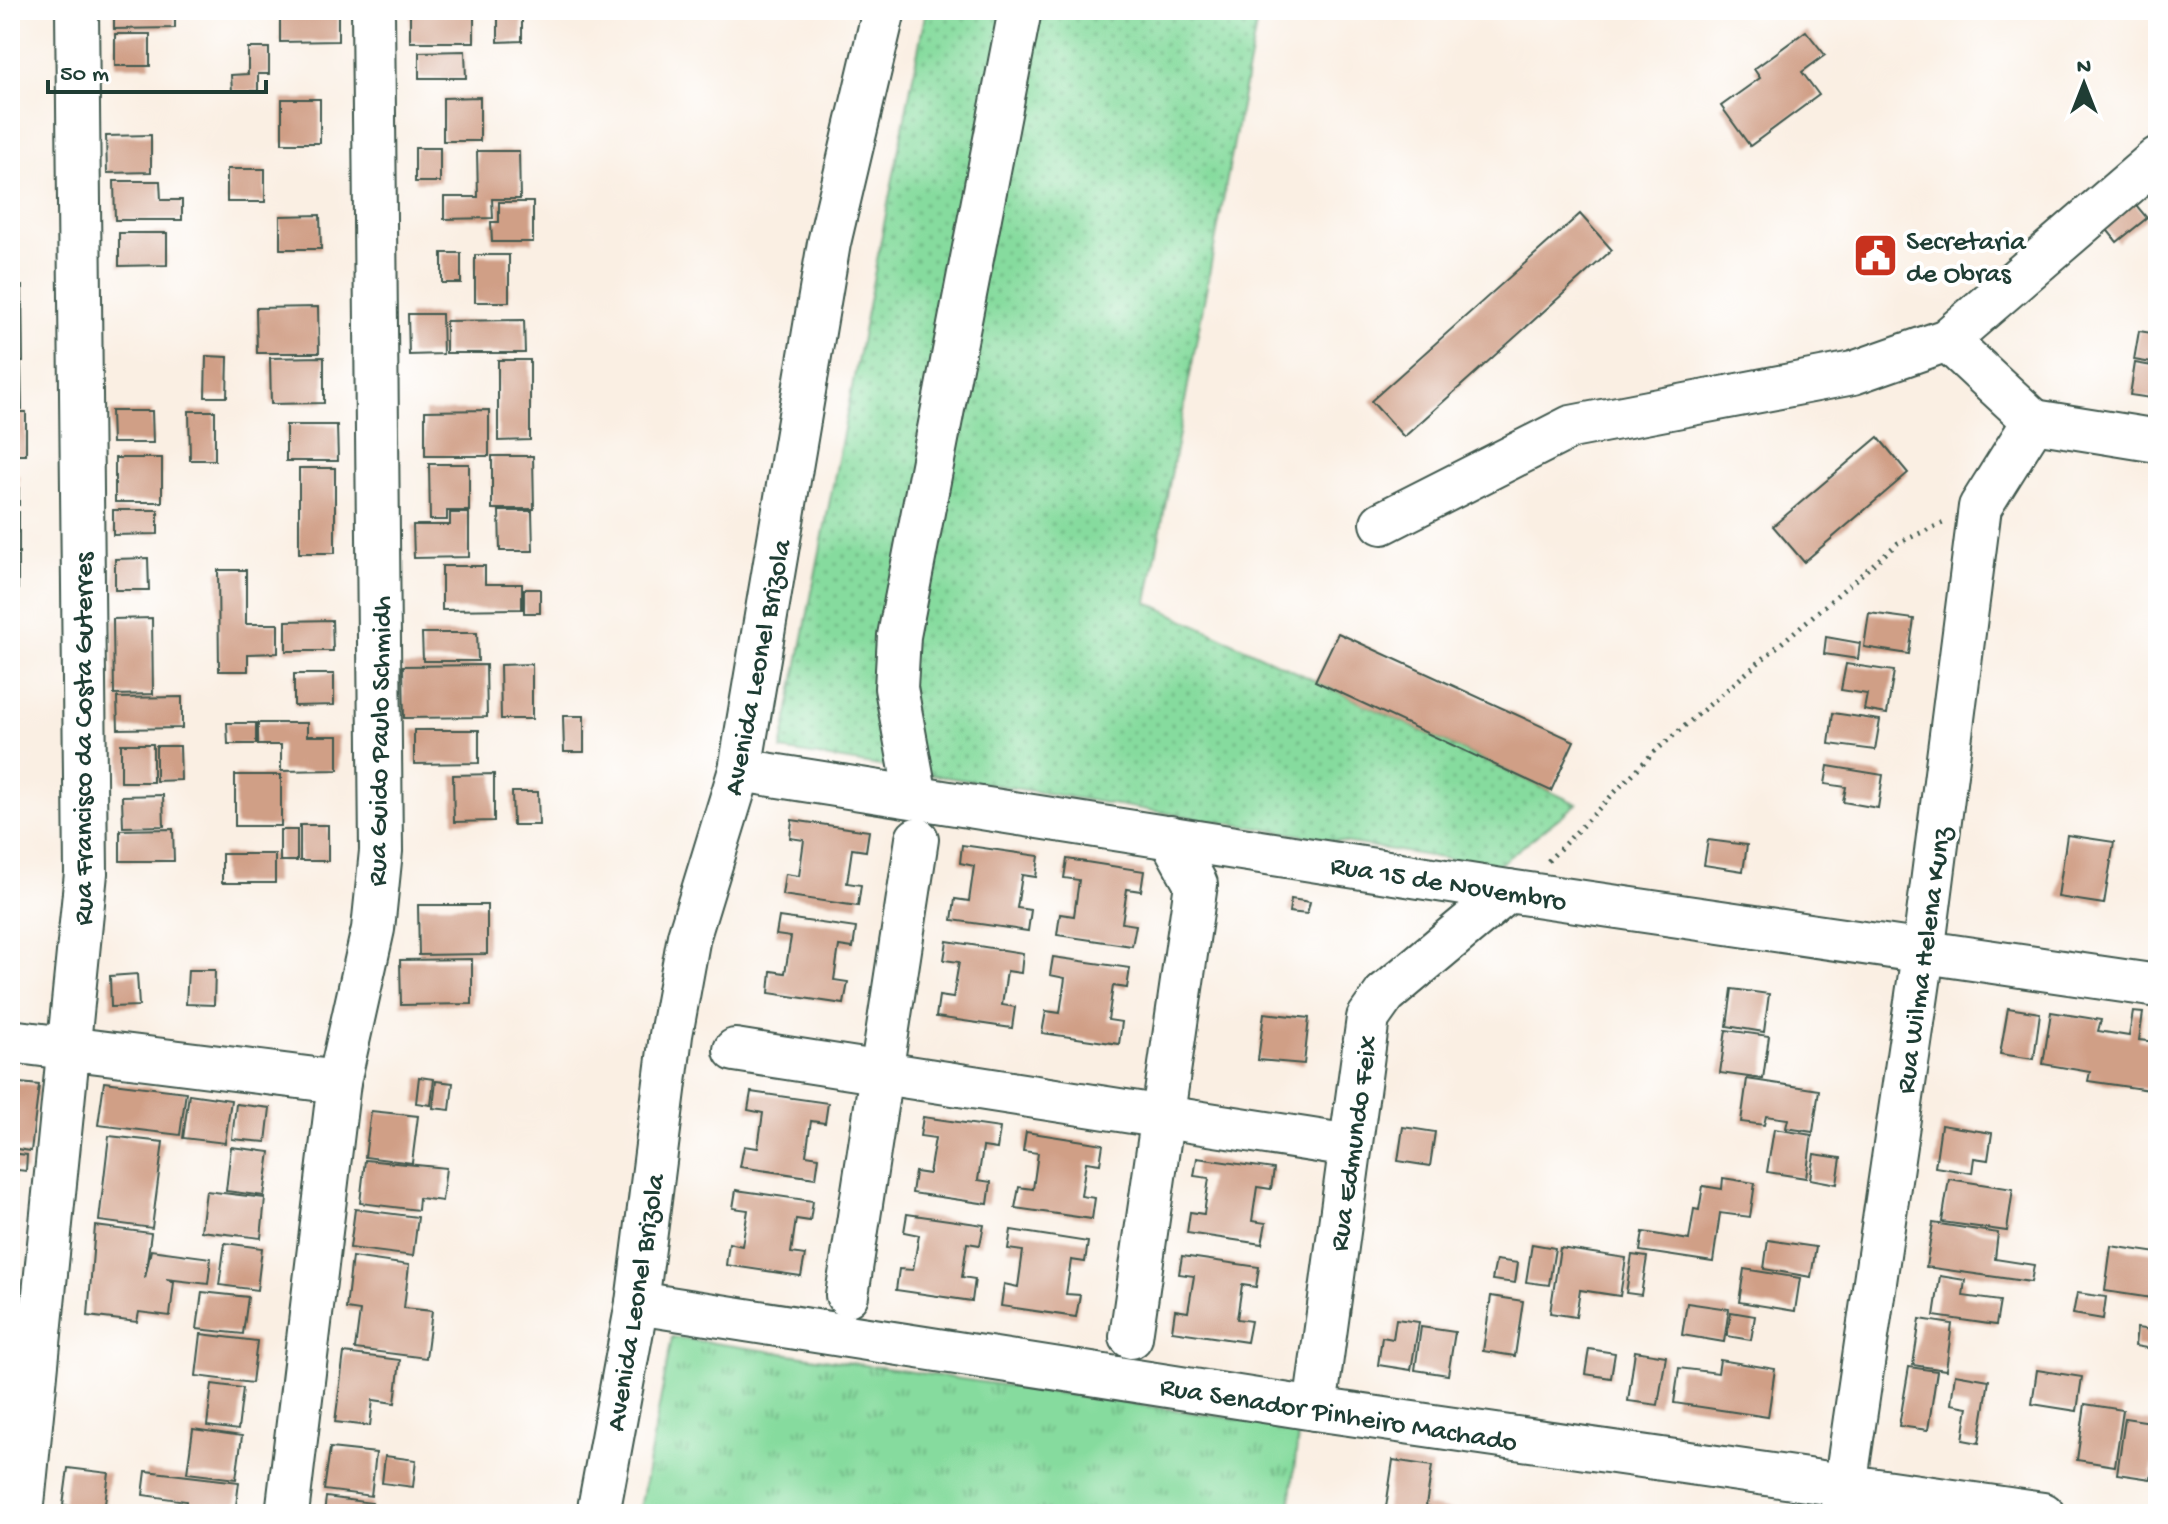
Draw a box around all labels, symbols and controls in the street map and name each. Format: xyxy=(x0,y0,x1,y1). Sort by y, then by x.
scale bar xyxy=(48,44,266,94)
north arrow xyxy=(2044,44,2124,124)
text: N xyxy=(2077,55,2091,81)
text: 50 m xyxy=(60,61,109,90)
place label: Secretaria de Obras xyxy=(1906,227,2027,292)
public building icon: Secretaria de Obras xyxy=(1851,231,1899,279)
street label: Avenida Leonel Brizola xyxy=(718,536,801,799)
street label: Rua Francisco da Costa Guterres xyxy=(69,552,102,926)
street label: Rua Guido Paulo Schmidh xyxy=(362,595,401,887)
street label: Rua Wilma Helena Kunz xyxy=(1890,824,1961,1096)
street label: Rua 15 de Novembro xyxy=(1328,850,1569,920)
street label: Rua Edmundo Feix xyxy=(1324,1033,1387,1254)
street label: Avenida Leonel Brizola xyxy=(601,1170,674,1434)
street label: Rua Senador Pinheiro Machado xyxy=(1157,1372,1519,1461)

